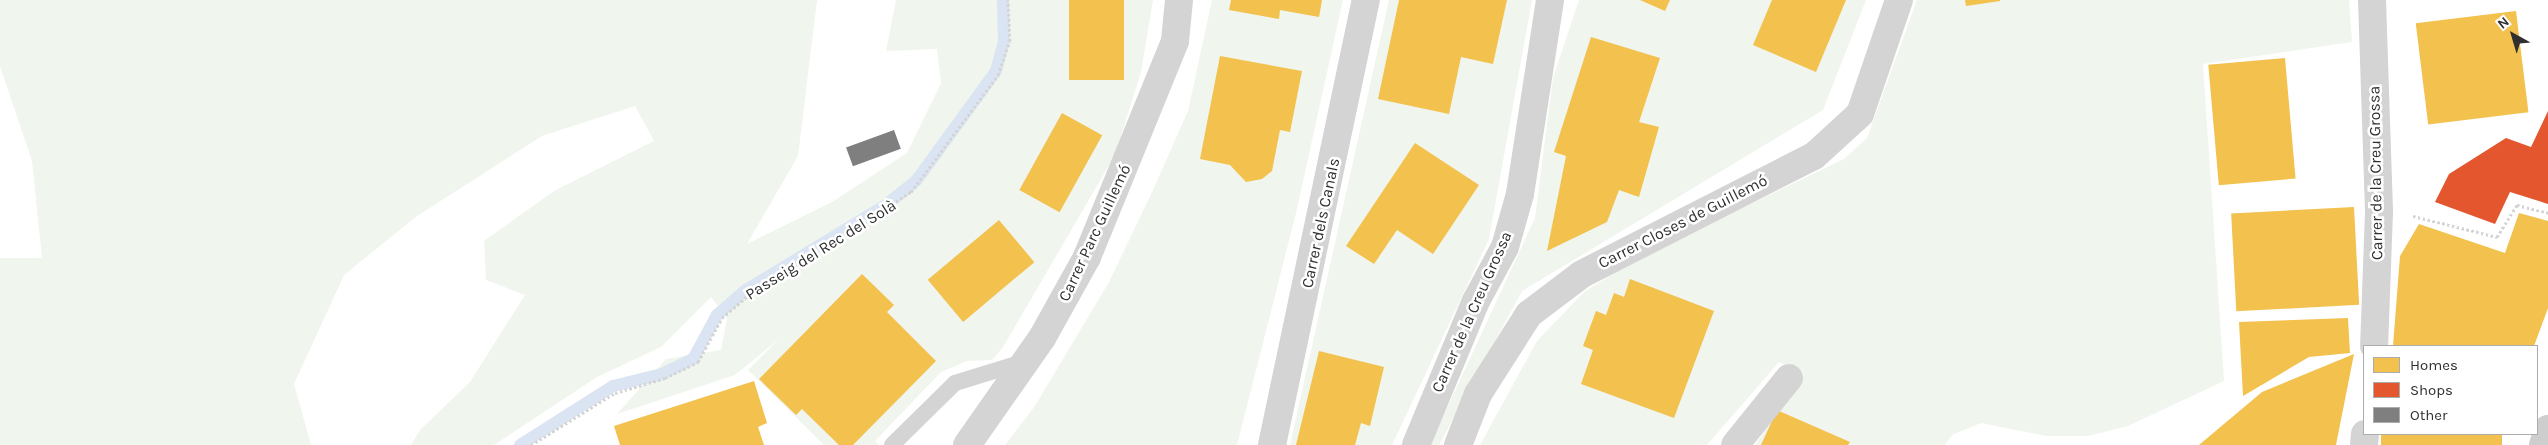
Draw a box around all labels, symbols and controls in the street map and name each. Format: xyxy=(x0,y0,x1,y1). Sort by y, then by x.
north arrow xyxy=(2488,10,2538,60)
text: N xyxy=(2494,13,2512,33)
street label: Carrer de la Creu Grossa xyxy=(2365,86,2387,260)
street label: Carrer dels Canals xyxy=(1298,156,1344,290)
street label: Carrer Parc Guillemó xyxy=(1055,161,1135,305)
street label: Carrer Closes de Guillemó xyxy=(1595,171,1771,273)
street label: Passeig del Rec del Solà xyxy=(742,196,900,304)
street label: Carrer de la Creu Grossa xyxy=(1428,228,1516,396)
legend xyxy=(2363,345,2538,435)
text: Homes xyxy=(2410,356,2458,374)
text: Shops xyxy=(2410,381,2453,399)
text: Other xyxy=(2410,406,2448,424)

